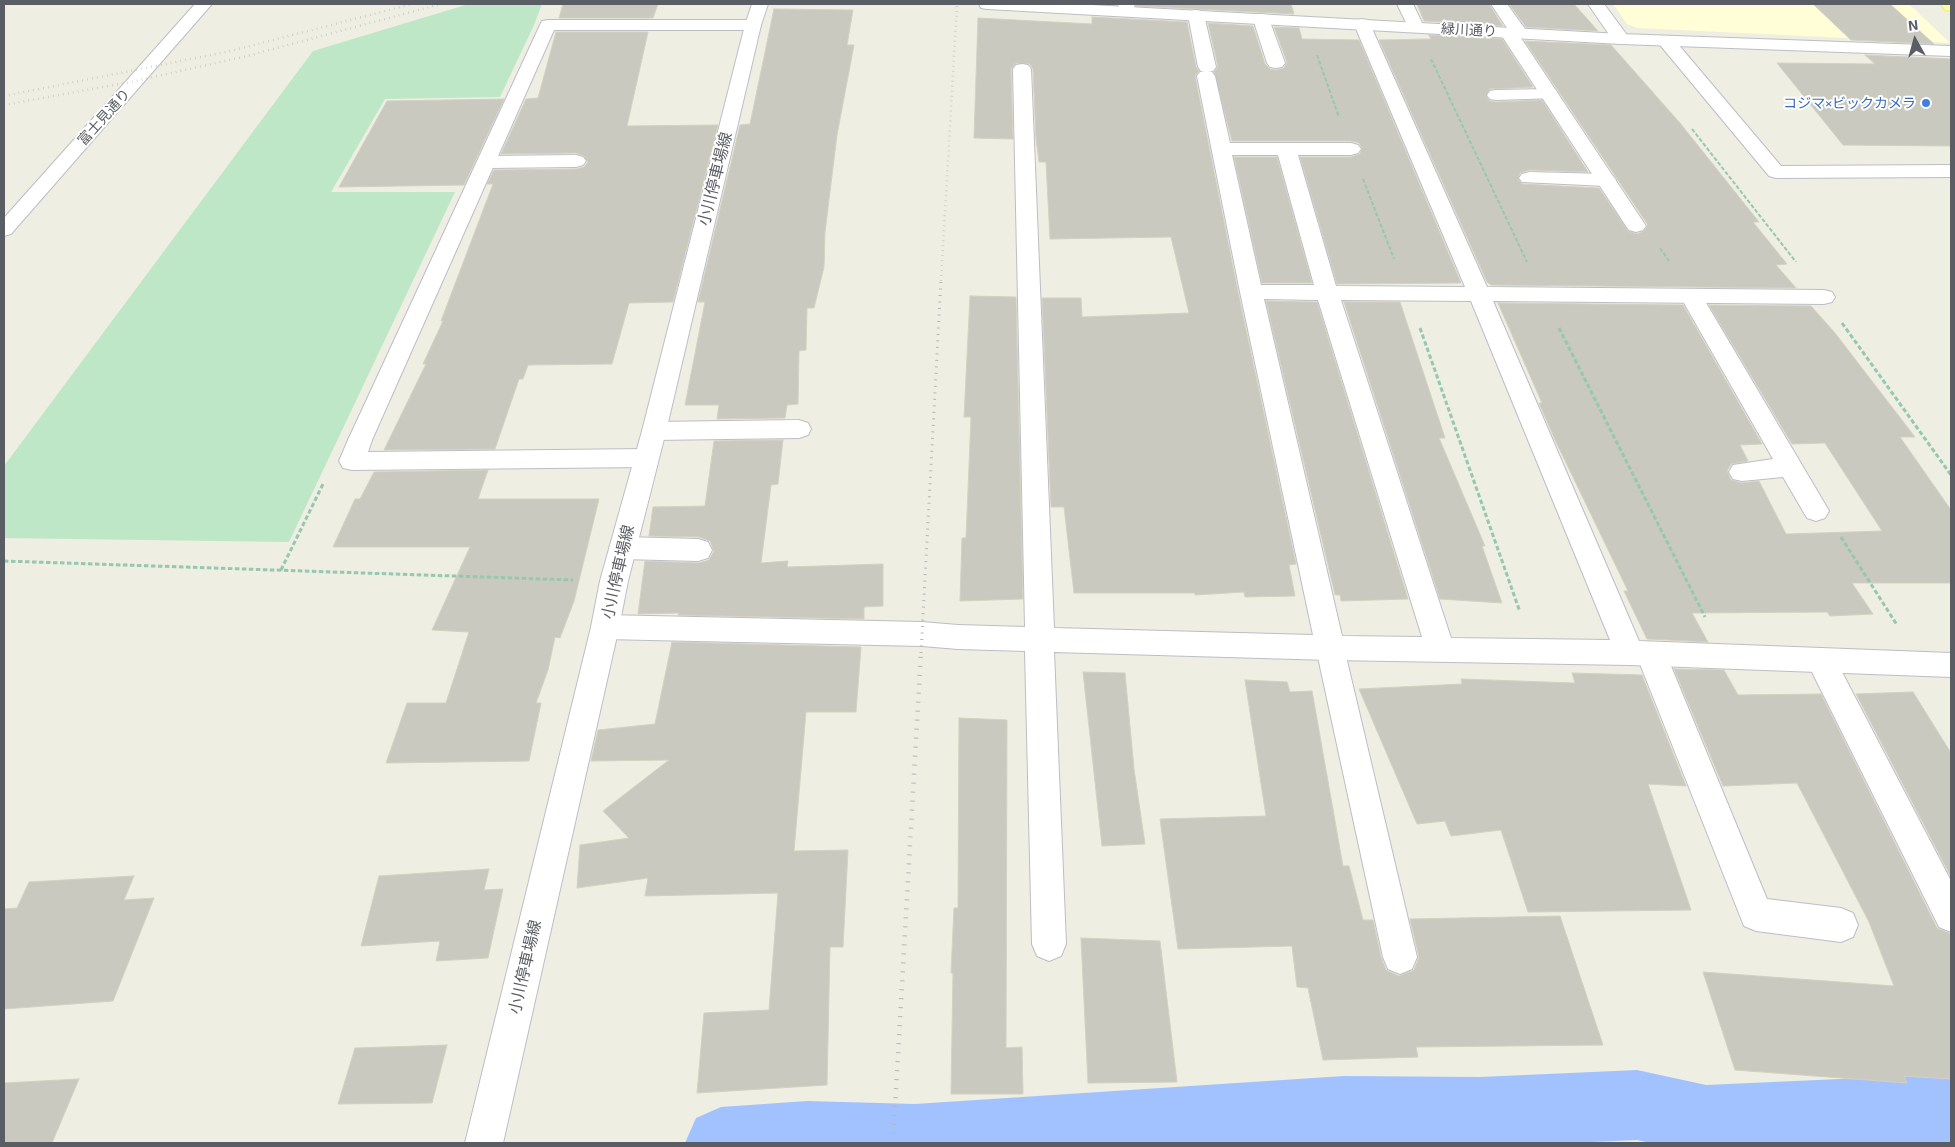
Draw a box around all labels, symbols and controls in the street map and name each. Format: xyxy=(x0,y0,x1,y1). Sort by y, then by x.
north arrow xyxy=(1890,15,1940,65)
text: N xyxy=(1907,16,1919,34)
street label: 緑川通り xyxy=(1441,20,1497,40)
street label: 富士見通り xyxy=(74,85,134,149)
place label: コジマ×ビックカメラ xyxy=(1783,95,1916,111)
marker: コジマ×ビックカメラ xyxy=(1920,97,1932,109)
street label: 小川停車場線 xyxy=(694,130,736,228)
street label: 小川停車場線 xyxy=(598,523,638,621)
street label: 小川停車場線 xyxy=(505,918,545,1016)

